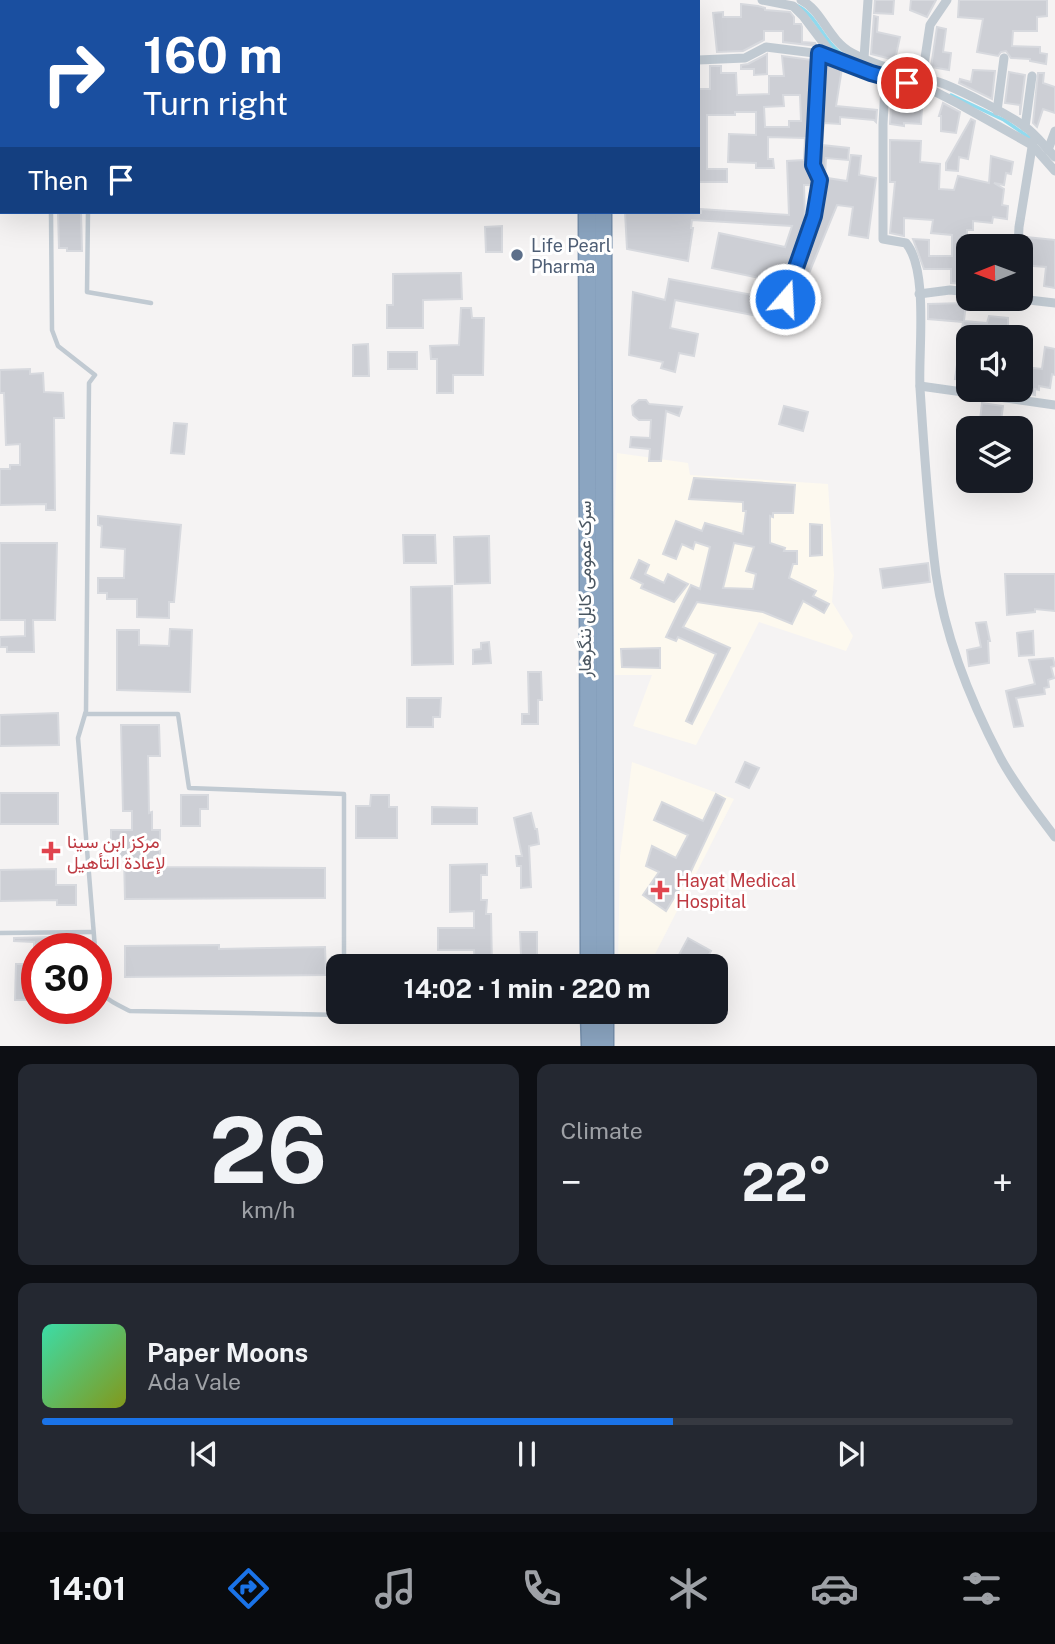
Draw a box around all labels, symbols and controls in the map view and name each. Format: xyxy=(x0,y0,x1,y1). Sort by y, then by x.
text: 160 m xyxy=(143,26,283,84)
icon: right xyxy=(28,28,119,119)
pin xyxy=(877,53,937,113)
icon: arrive xyxy=(888,64,926,102)
text: Turn right xyxy=(143,85,288,122)
icon: arrive xyxy=(102,161,140,199)
text: Then xyxy=(28,165,88,196)
north arrow xyxy=(956,234,1032,312)
map controls xyxy=(956,234,1033,493)
place label: Life Pearl Pharma xyxy=(531,235,611,277)
marker: Life Pearl Pharma xyxy=(509,247,525,263)
position arrow xyxy=(748,262,822,336)
button: sound xyxy=(956,325,1033,402)
button: layers xyxy=(956,416,1033,493)
street label: سرک عمومی کابل ننگرهار xyxy=(574,500,596,679)
place label: مركز ابن سينا لإعادة التأهيل xyxy=(67,831,165,875)
marker: مركز ابن سينا لإعادة التأهيل xyxy=(41,841,61,861)
place label: Hayat Medical Hospital xyxy=(676,870,796,912)
marker: Hayat Medical Hospital xyxy=(650,880,670,900)
speed limit sign: 30 xyxy=(21,933,112,1024)
text: 14:02 · 1 min · 220 m xyxy=(404,973,650,1004)
text: 26 xyxy=(209,1097,327,1203)
text: Climate xyxy=(561,1117,643,1144)
text: 22° xyxy=(741,1152,832,1213)
text: − xyxy=(561,1160,582,1205)
text: + xyxy=(992,1160,1013,1205)
text: km/h xyxy=(241,1196,295,1223)
text: Paper Moons xyxy=(147,1337,308,1368)
text: Ada Vale xyxy=(147,1368,241,1395)
icon: previous xyxy=(185,1435,223,1473)
icon: pause xyxy=(508,1435,546,1473)
icon: next xyxy=(832,1435,870,1473)
icon: directions xyxy=(224,1564,273,1613)
icon: music xyxy=(371,1564,420,1613)
icon: phone xyxy=(517,1564,566,1613)
icon: climate xyxy=(664,1564,713,1613)
icon: car xyxy=(810,1564,859,1613)
icon: filters xyxy=(957,1564,1006,1613)
text: 14:01 xyxy=(49,1570,126,1607)

